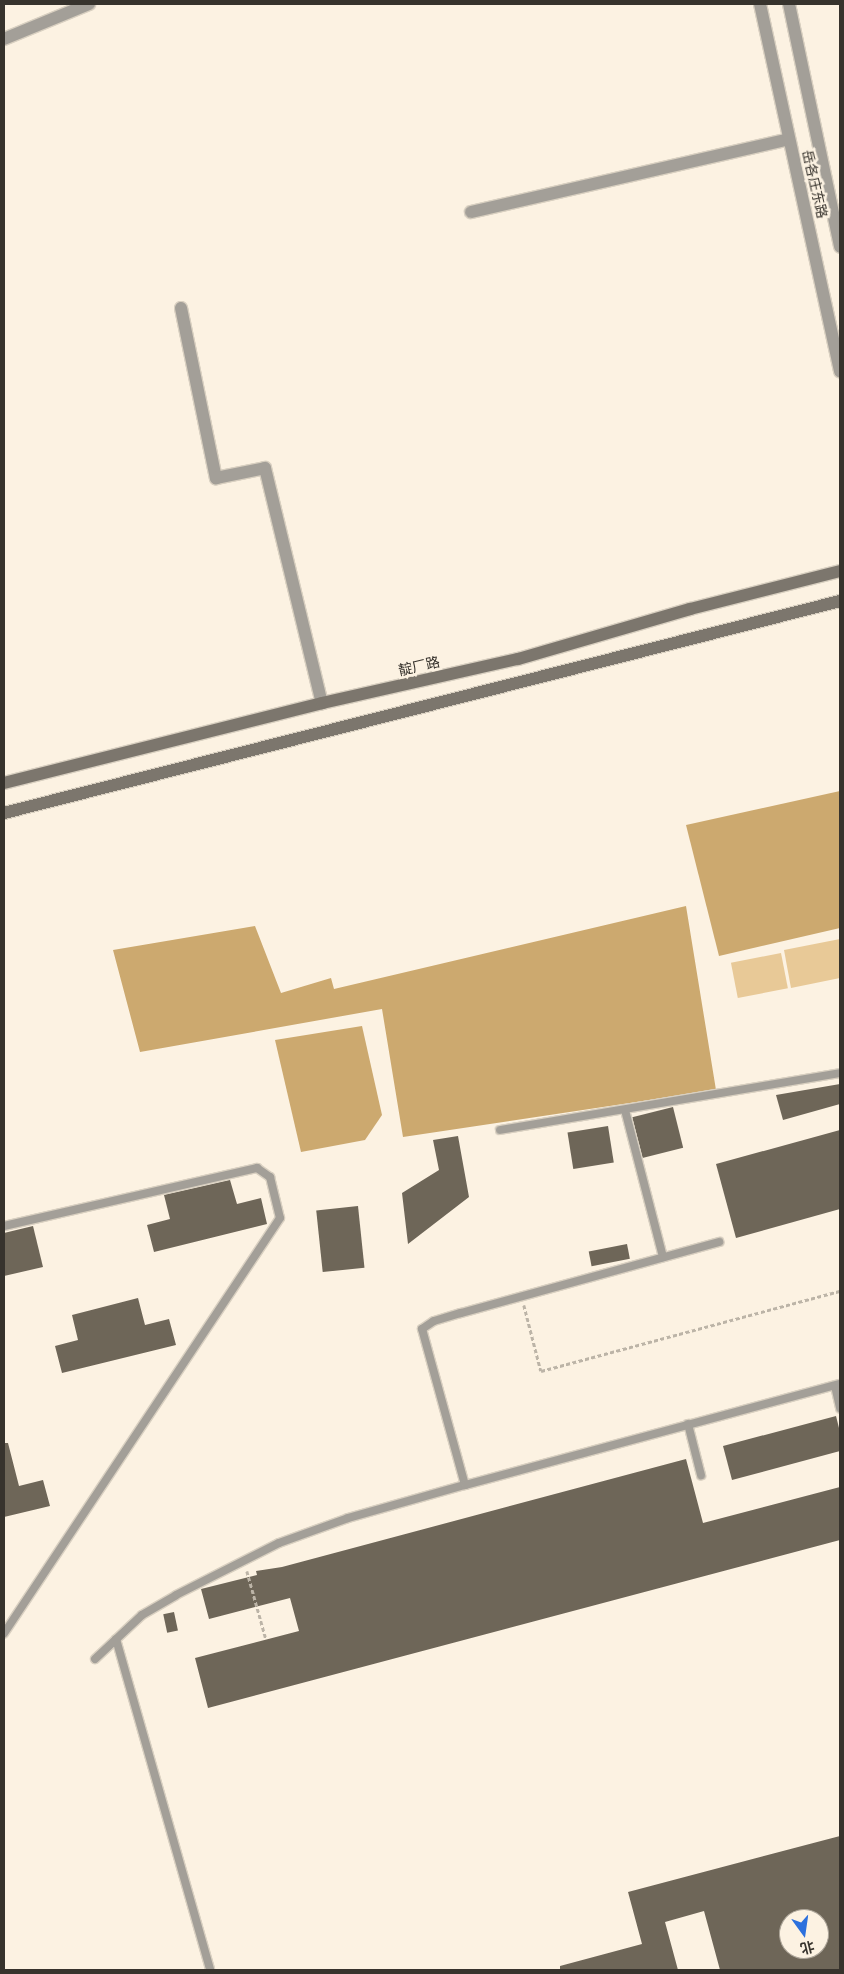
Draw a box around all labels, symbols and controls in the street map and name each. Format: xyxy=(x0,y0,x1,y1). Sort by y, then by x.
street label: 岳各庄东路 xyxy=(799,148,831,220)
street label: 靛厂路 xyxy=(397,653,441,679)
north arrow xyxy=(779,1909,829,1959)
text: 北 xyxy=(798,1937,817,1959)

